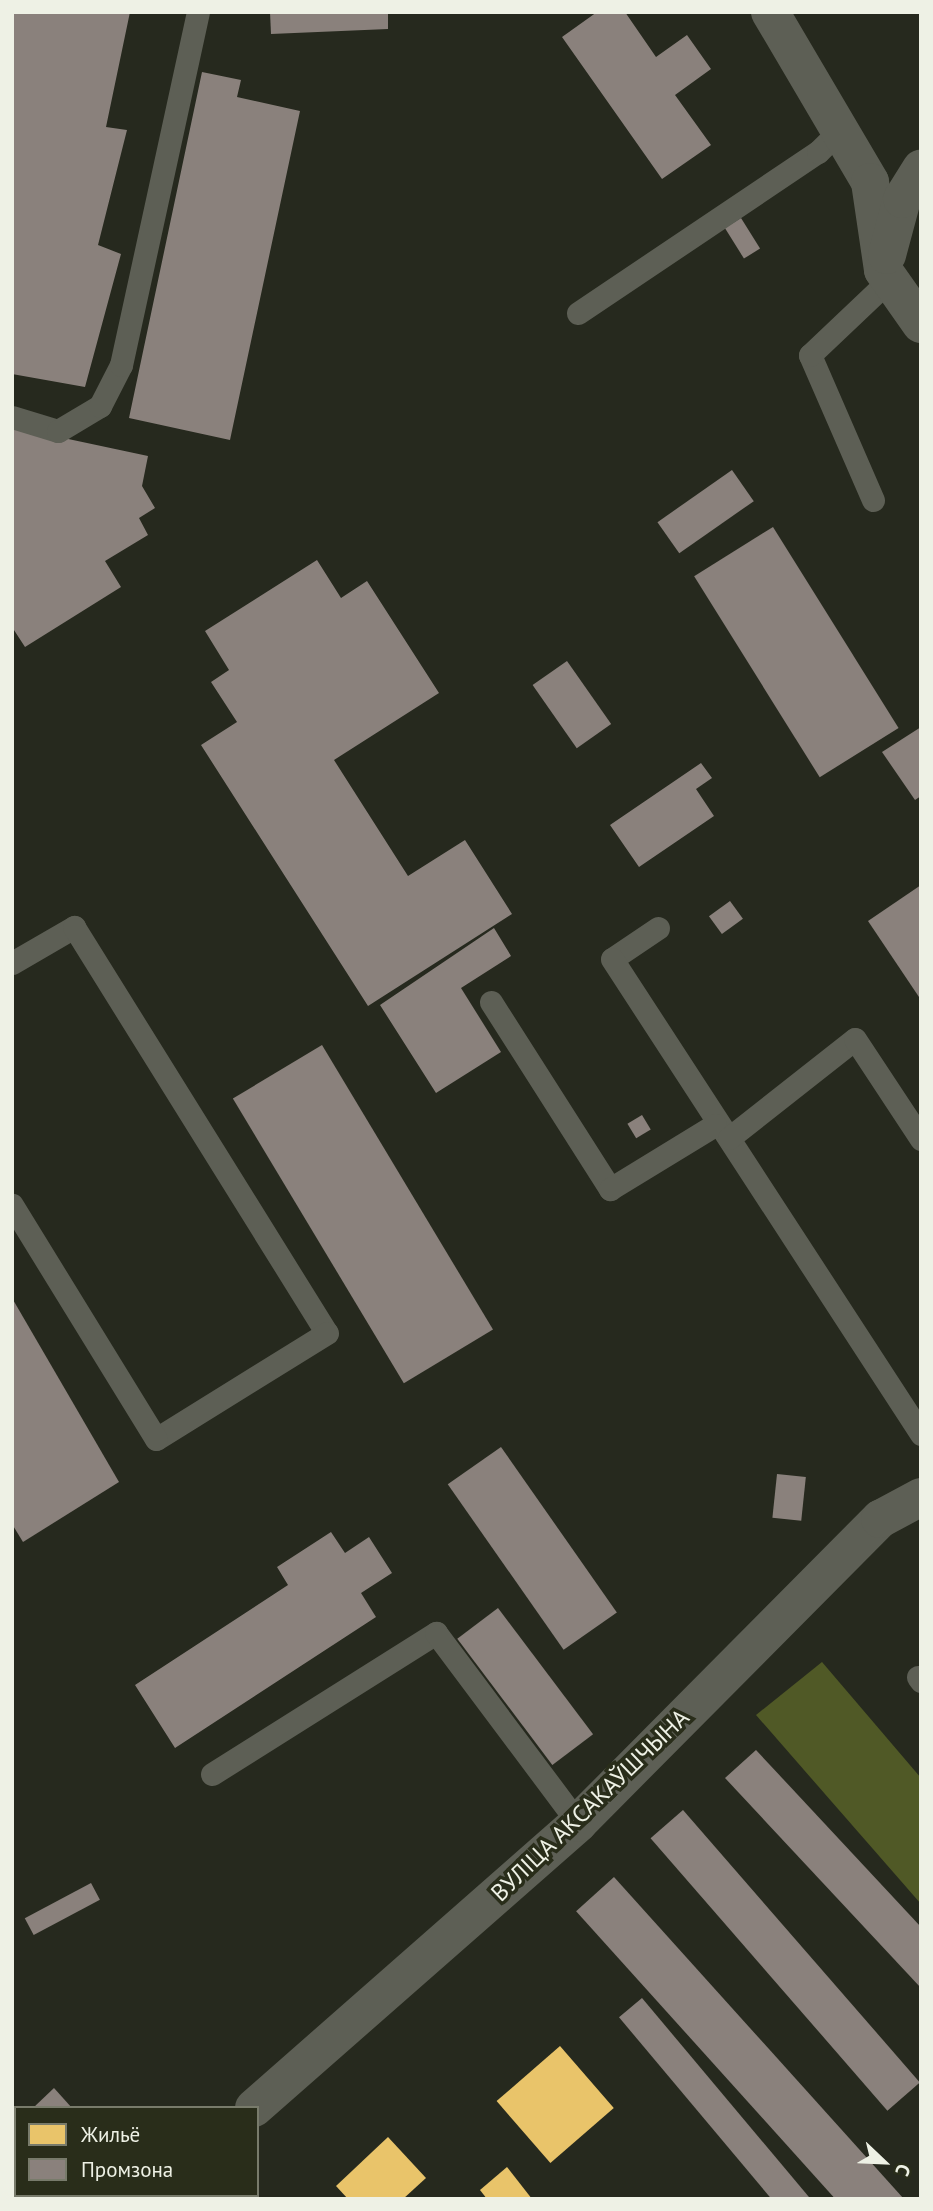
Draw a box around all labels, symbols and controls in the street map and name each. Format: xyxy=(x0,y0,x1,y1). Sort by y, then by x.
street label: ВУЛІЦА АКСАКАЎШЧЫНА xyxy=(484,1702,696,1908)
legend xyxy=(14,2106,259,2197)
text: Жильё xyxy=(81,2121,140,2148)
north arrow xyxy=(849,2127,919,2197)
text: Промзона xyxy=(81,2156,173,2183)
text: С xyxy=(890,2161,916,2180)

